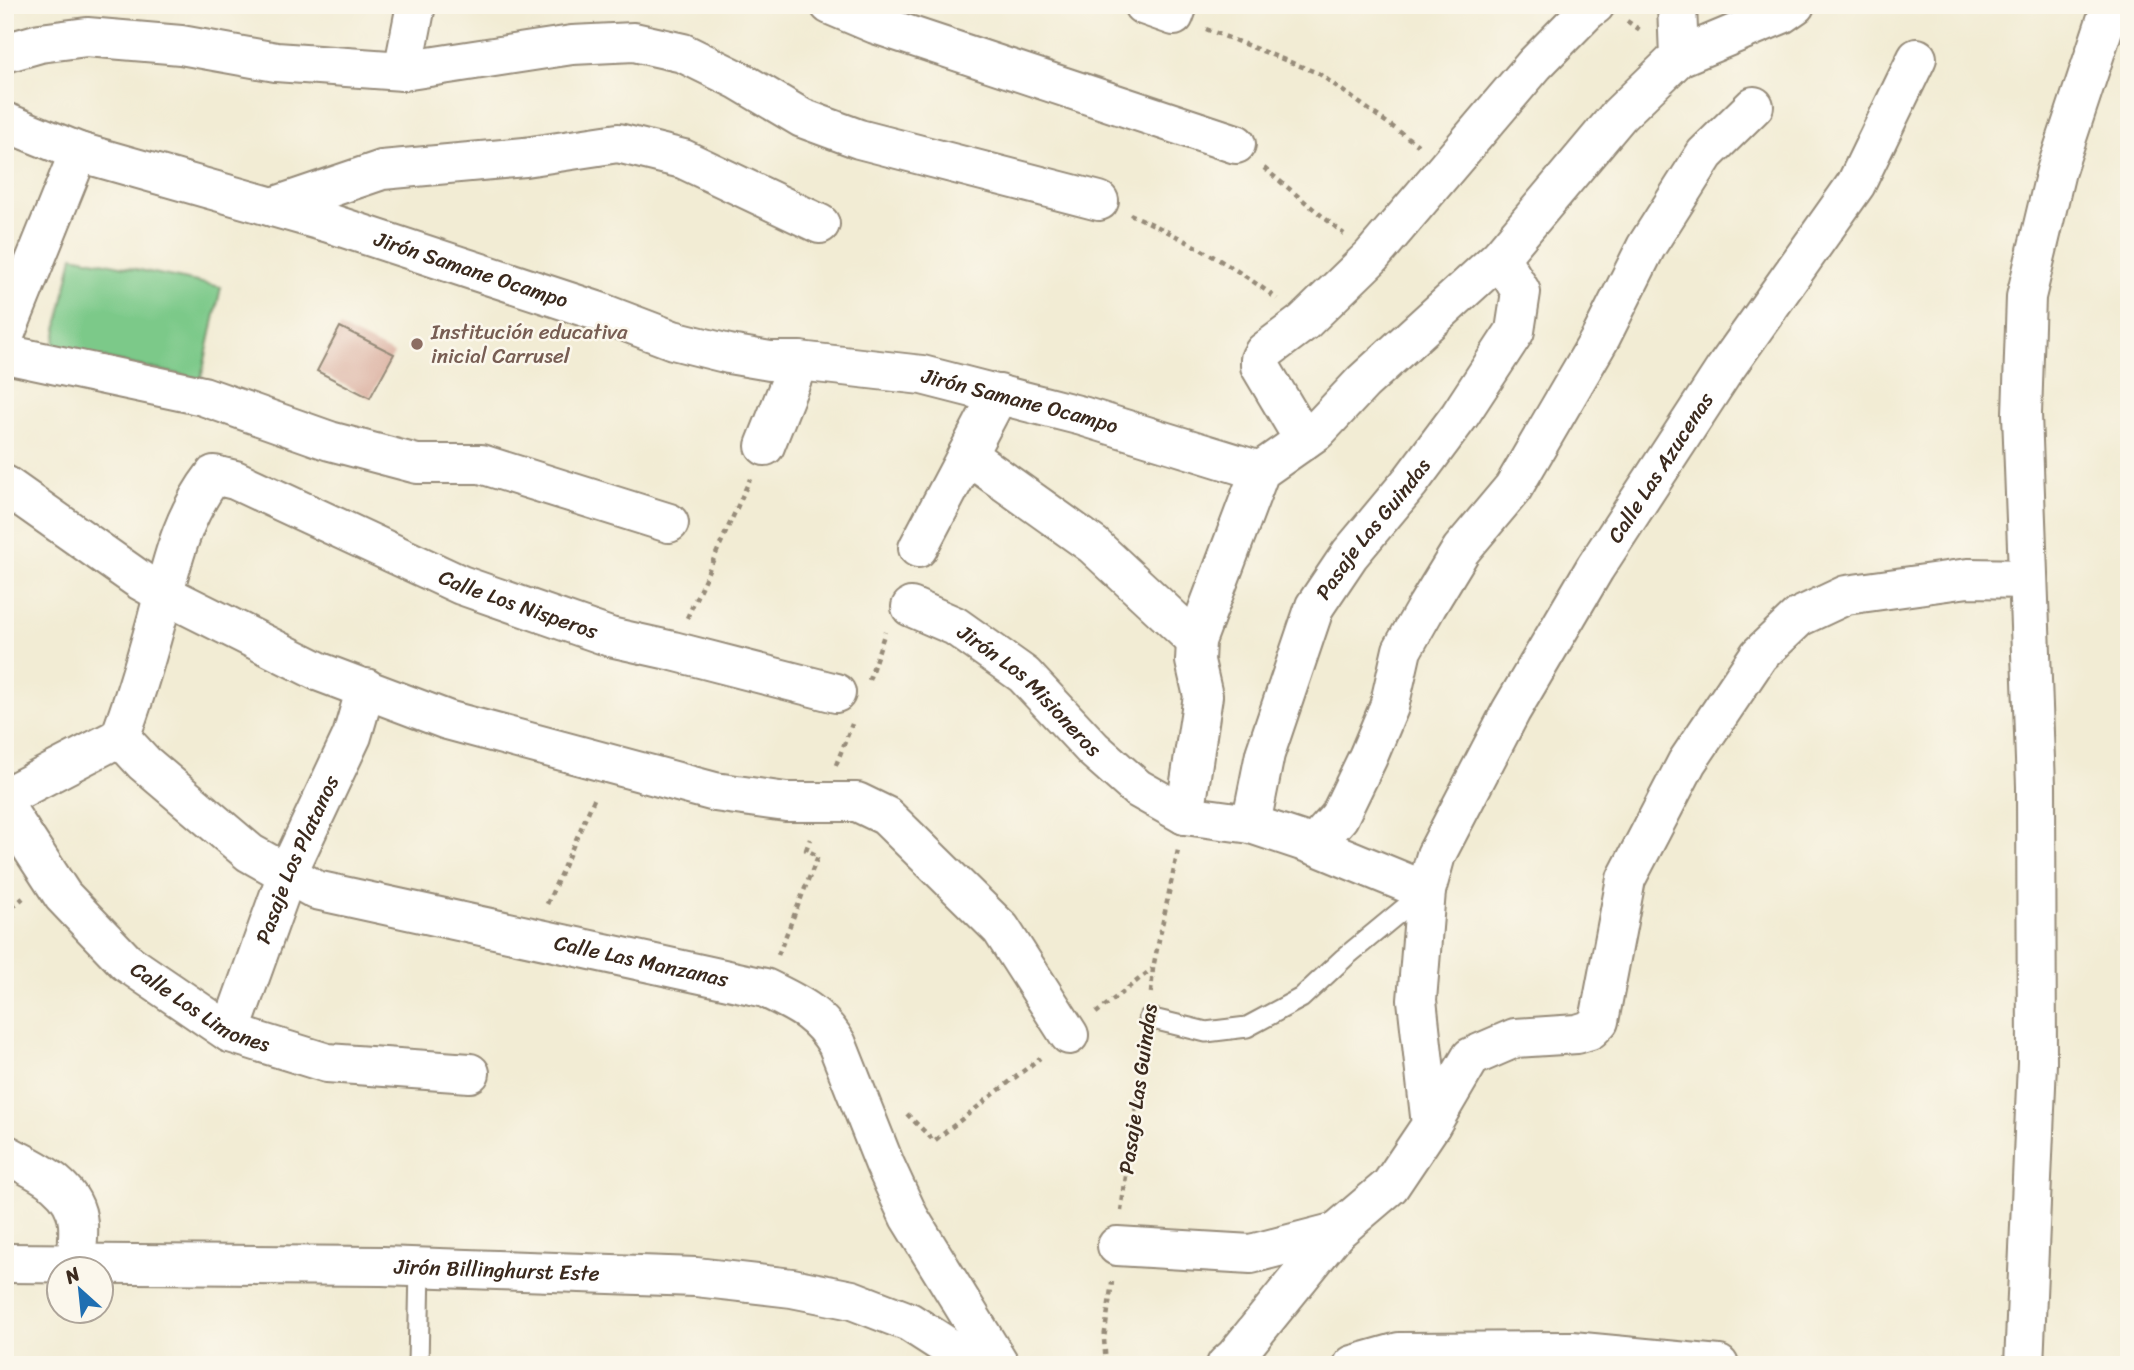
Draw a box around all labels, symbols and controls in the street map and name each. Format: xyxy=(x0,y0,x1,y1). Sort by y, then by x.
street label: Jirón Samane Ocampo xyxy=(368,220,573,319)
place label: Institución educativa inicial Carrusel xyxy=(430,313,628,375)
marker: Institución educativa inicial Carrusel xyxy=(409,336,425,352)
street label: Jirón Samane Ocampo xyxy=(916,356,1123,445)
street label: Calle Las Azucenas xyxy=(1597,384,1724,551)
street label: Pasaje Las Guindas xyxy=(1305,449,1441,608)
street label: Calle Los Nisperos xyxy=(432,558,603,650)
street label: Jirón Los Misioneros xyxy=(948,614,1110,767)
street label: Pasaje Los Platanos xyxy=(244,768,350,949)
street label: Calle Las Manzanas xyxy=(551,924,732,999)
street label: Calle Los Limones xyxy=(122,951,275,1063)
street label: Pasaje Las Guindas xyxy=(1107,1001,1169,1177)
street label: Jirón Billinghurst Este xyxy=(393,1247,600,1293)
north arrow xyxy=(46,1254,116,1324)
text: N xyxy=(58,1257,87,1293)

